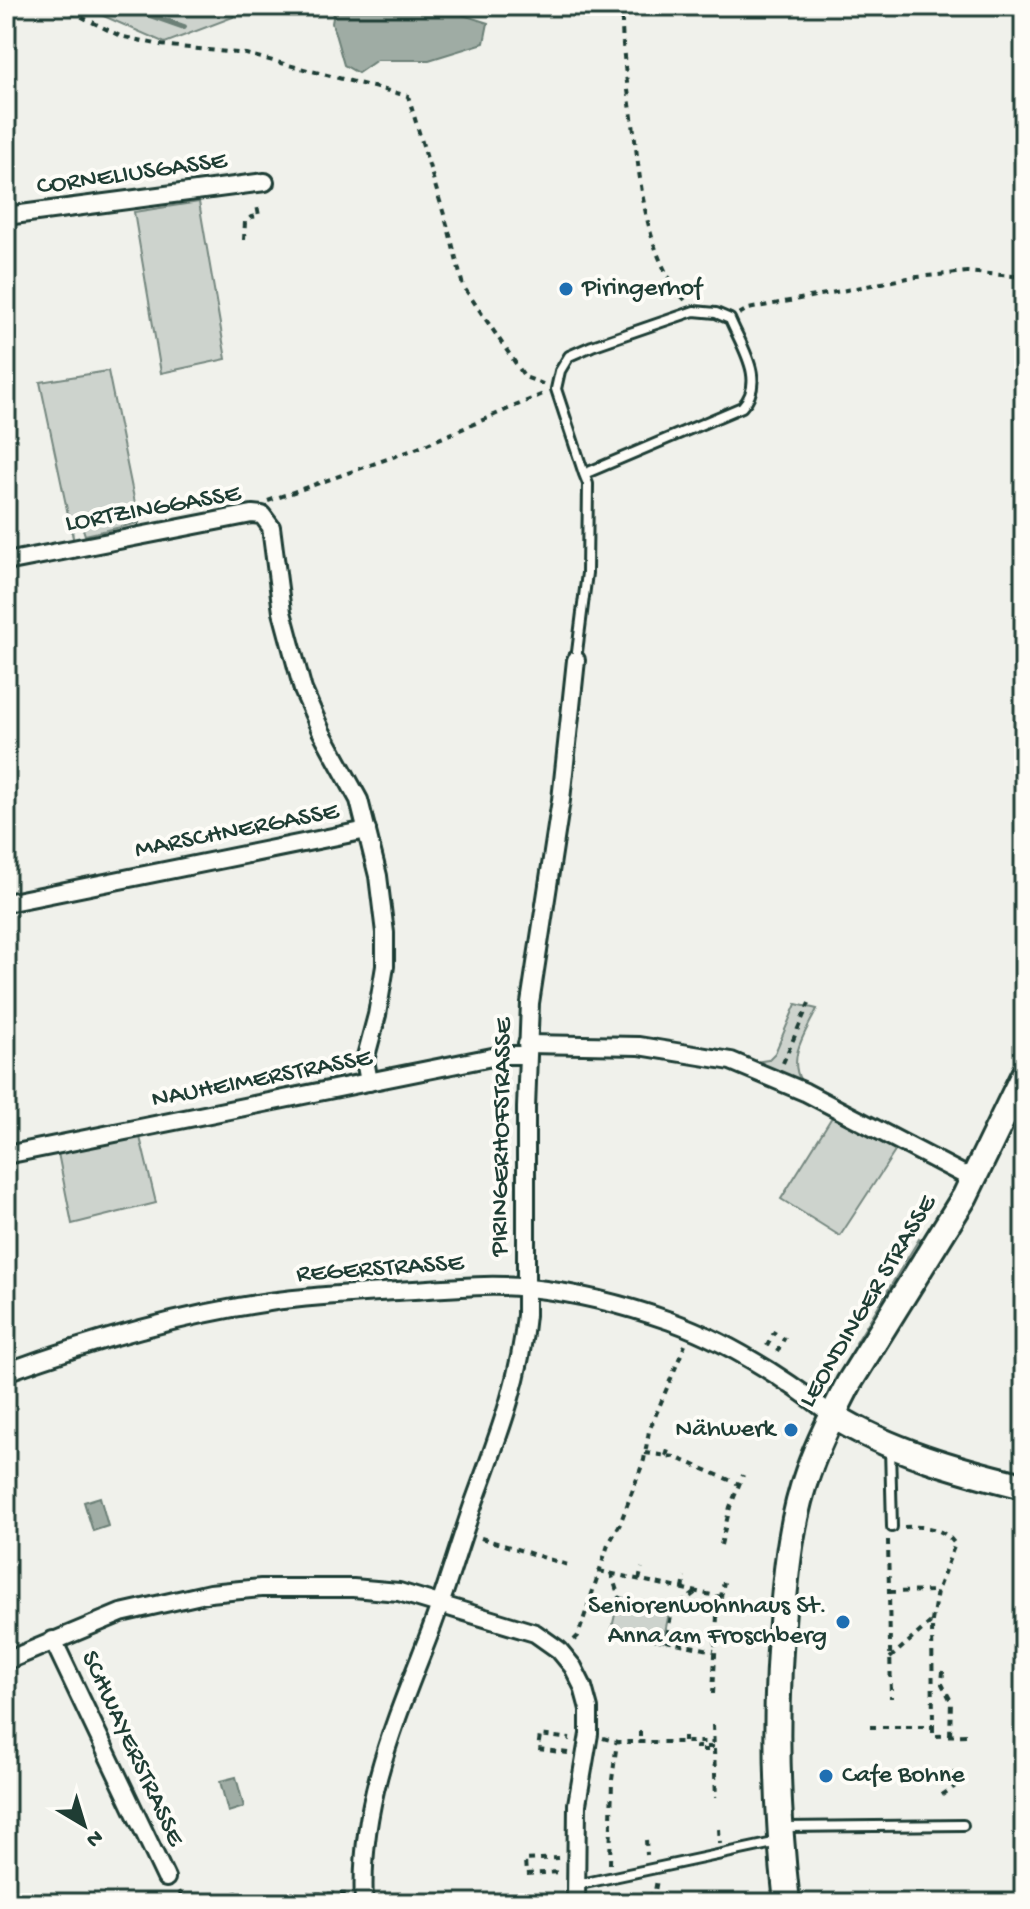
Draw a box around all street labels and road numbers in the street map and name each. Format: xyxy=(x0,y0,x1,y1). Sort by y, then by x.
street label: CORNELIUSGASSE xyxy=(35,146,230,204)
street label: LORTZINGGASSE xyxy=(63,479,244,541)
street label: MARSCHNERGASSE xyxy=(133,797,342,867)
street label: PIRINGERHOFSTRASSE xyxy=(485,1017,521,1258)
street label: NAUHEIMERSTRASSE xyxy=(149,1043,376,1117)
street label: LEONDINGER STRASSE xyxy=(793,1190,945,1414)
street label: REGERSTRASSE xyxy=(295,1249,465,1291)
street label: SCHWAYERSTRASSE xyxy=(72,1647,190,1852)

